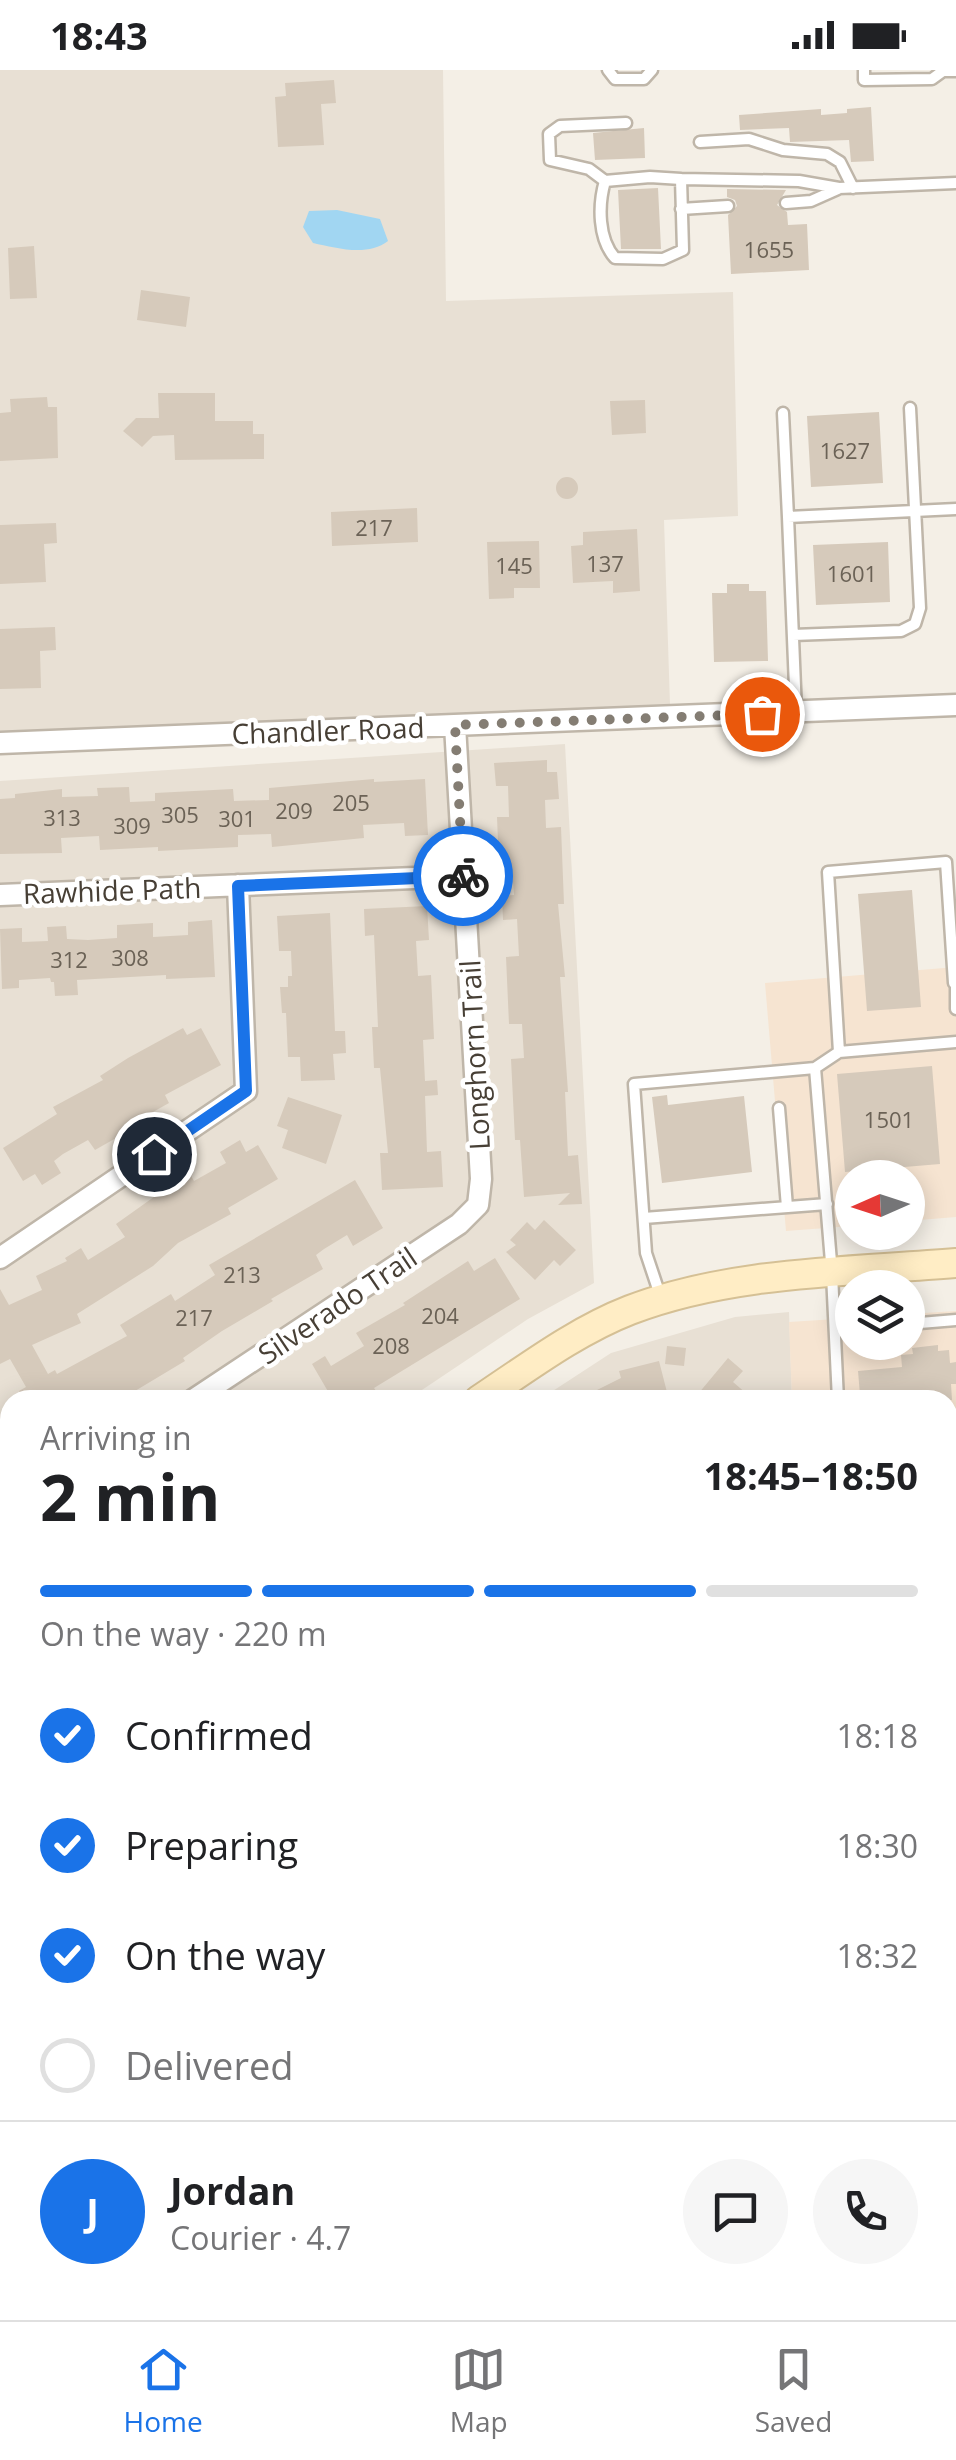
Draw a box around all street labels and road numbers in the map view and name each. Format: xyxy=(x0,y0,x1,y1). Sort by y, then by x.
street label: Chandler Road xyxy=(231,708,425,752)
street label: Rawhide Path xyxy=(22,868,202,912)
street label: Longhorn Trail xyxy=(450,959,498,1151)
street label: Silverado Trail xyxy=(250,1238,424,1372)

